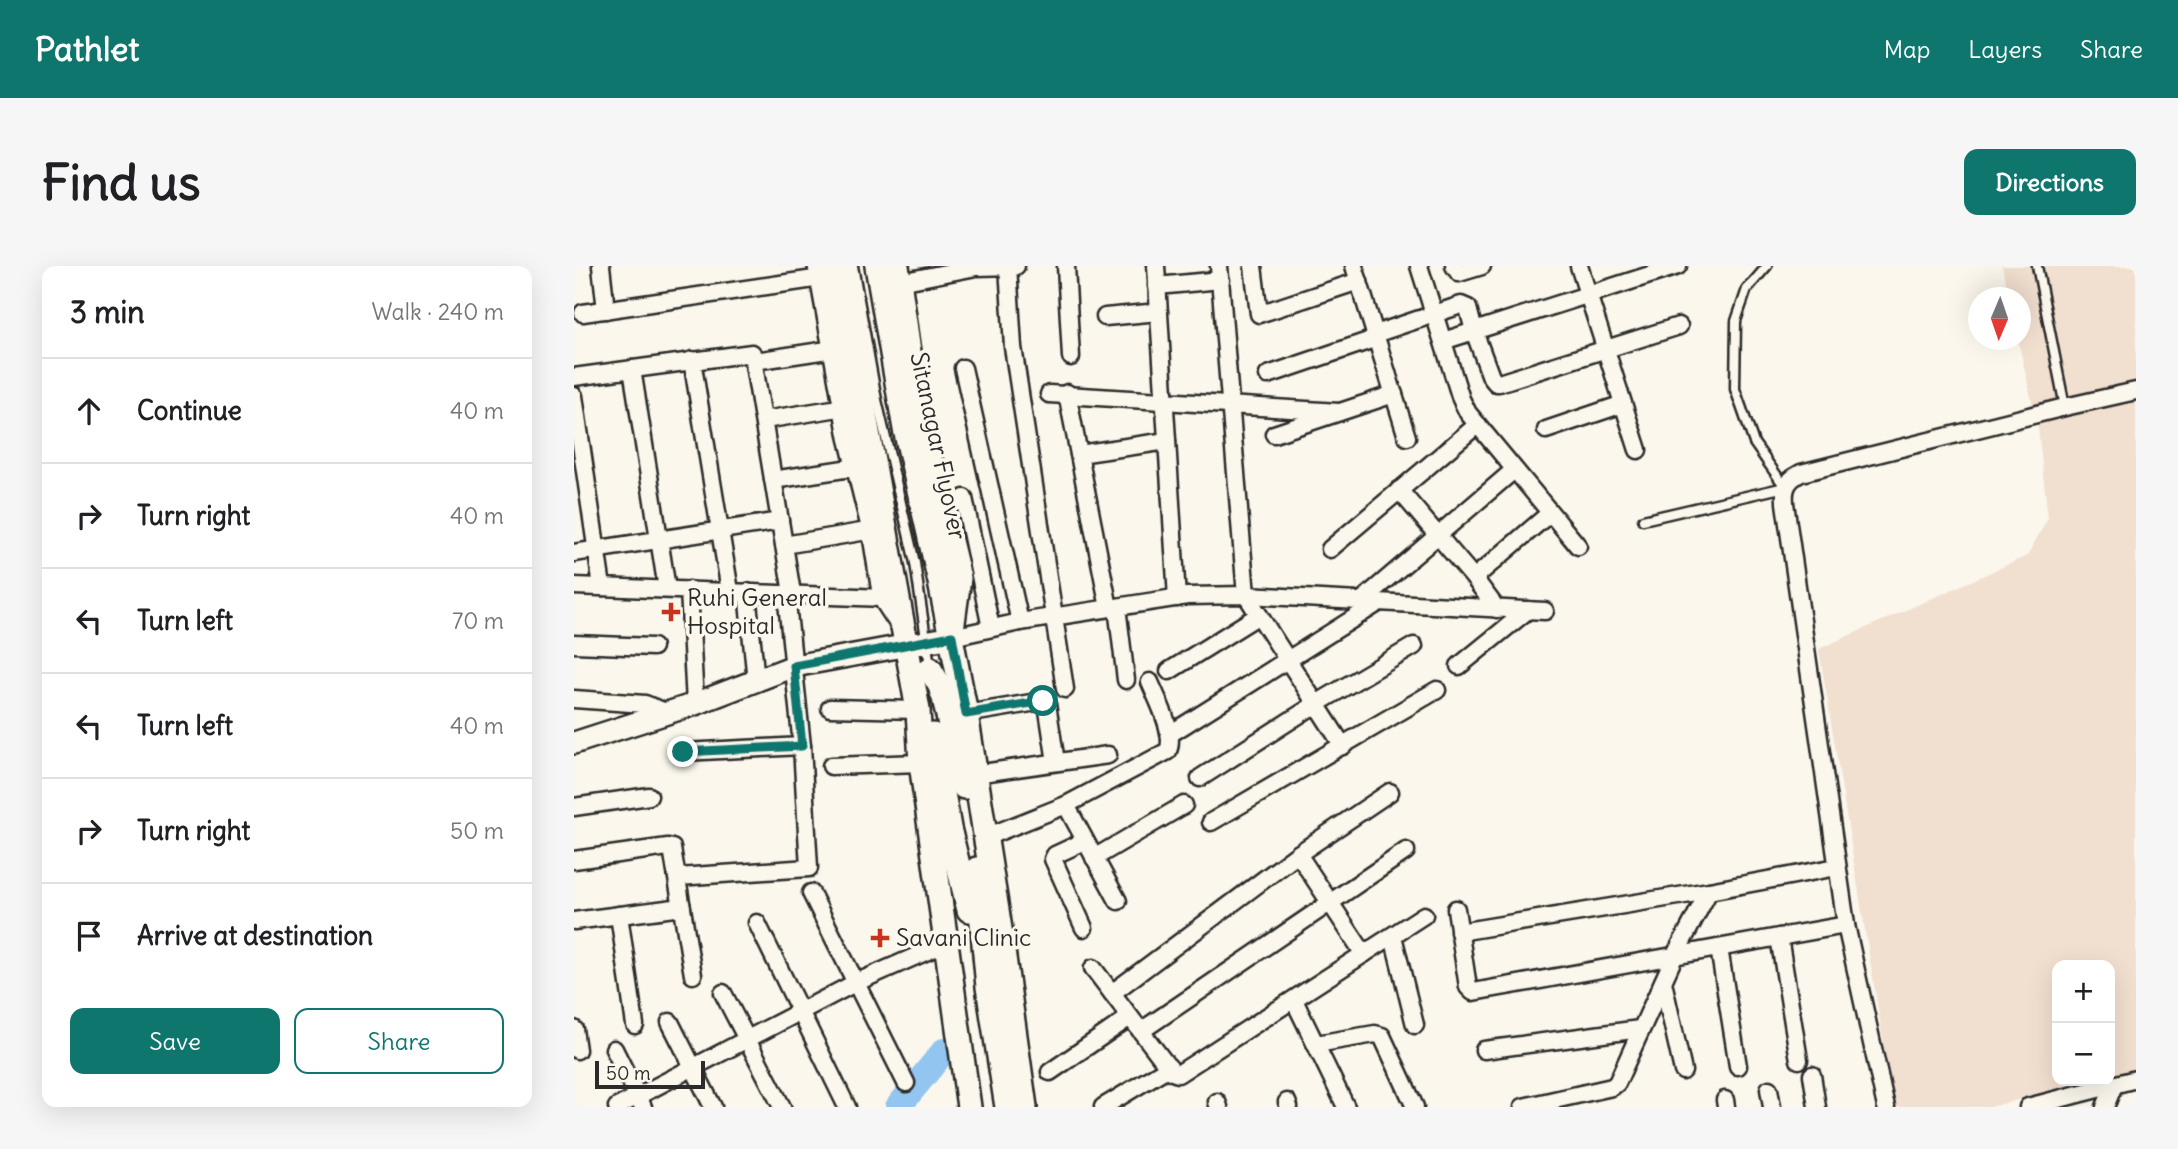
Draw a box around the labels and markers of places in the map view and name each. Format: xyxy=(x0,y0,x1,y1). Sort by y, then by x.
place label: Ruhi General Hospital xyxy=(687,582,827,640)
marker: Ruhi General Hospital xyxy=(661,602,681,622)
place label: Savani Clinic xyxy=(896,922,1031,952)
marker: Savani Clinic xyxy=(870,928,890,948)

